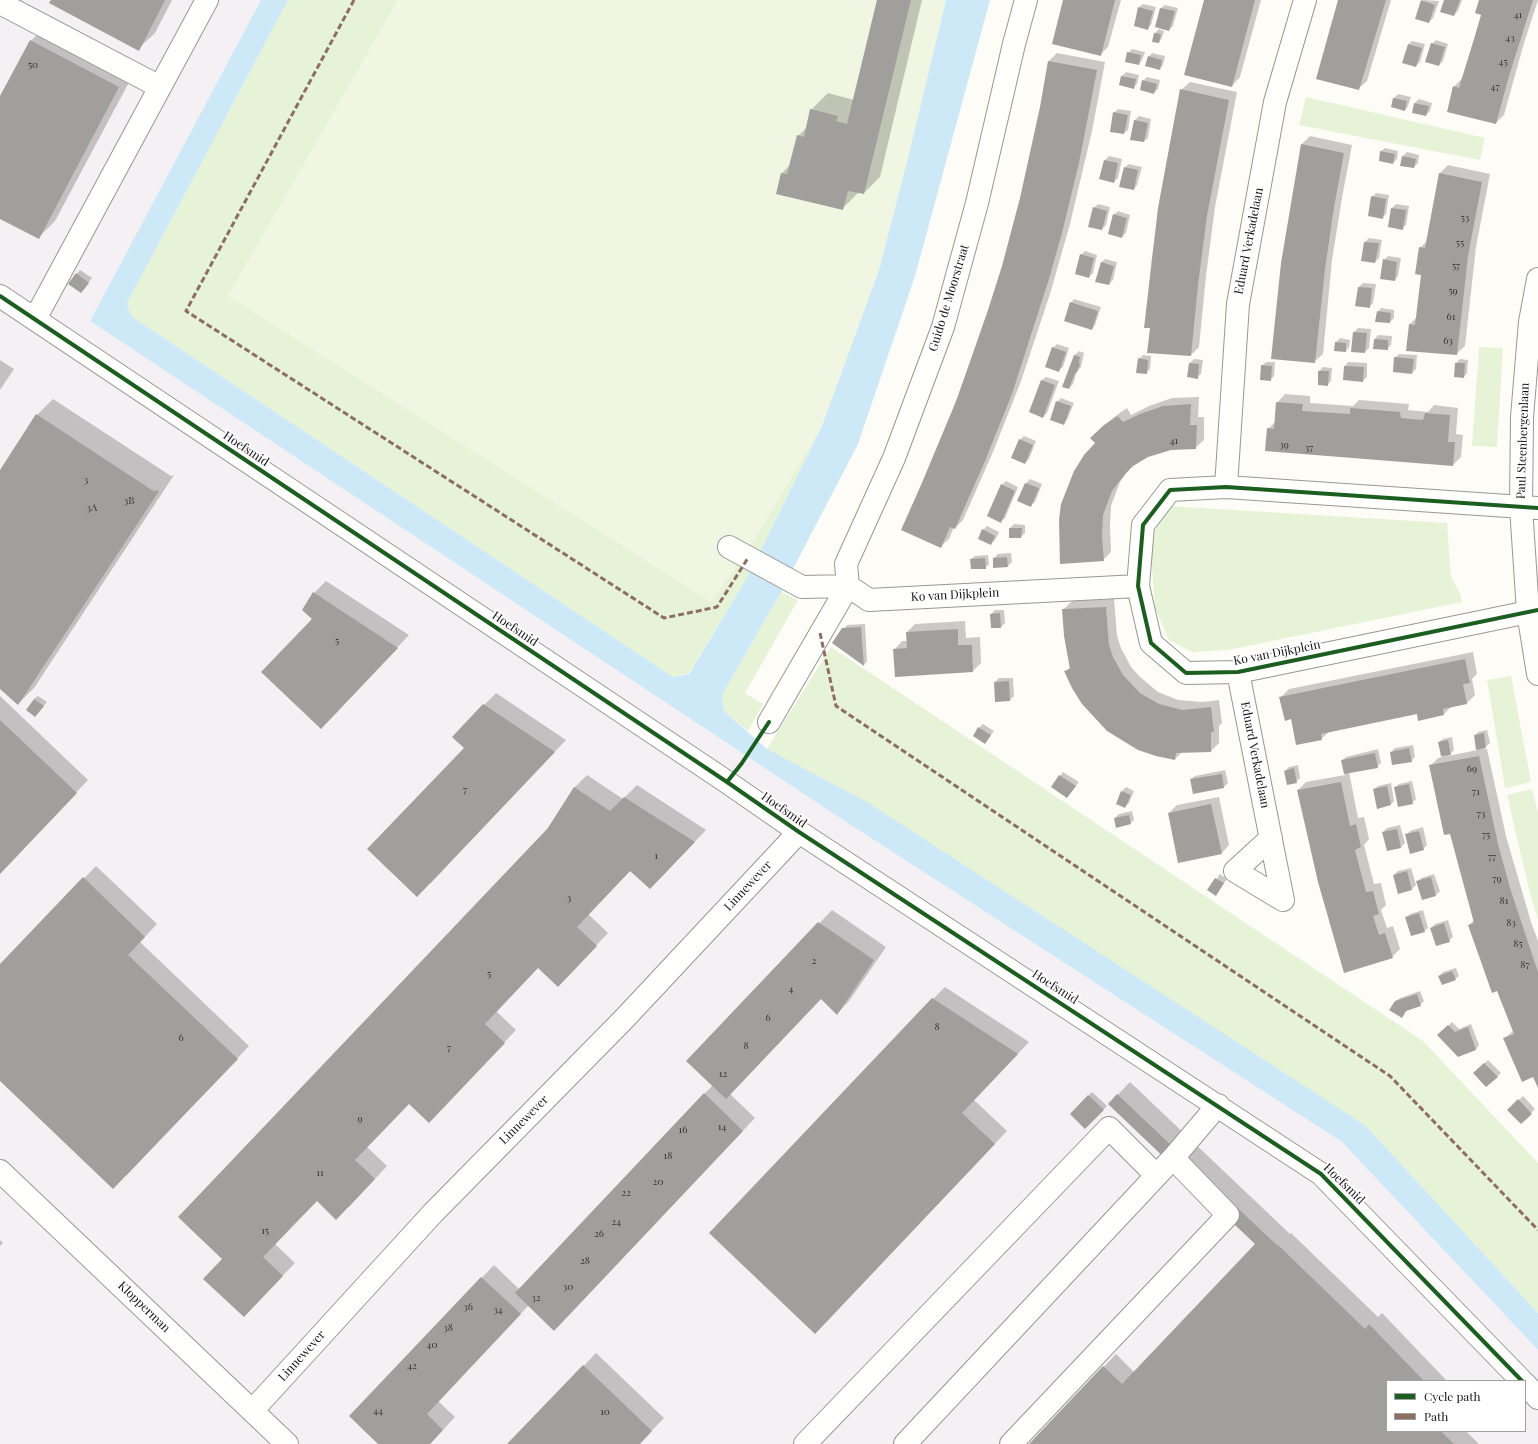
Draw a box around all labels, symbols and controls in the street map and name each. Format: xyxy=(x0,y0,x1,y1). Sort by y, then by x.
house number: 41 xyxy=(1514,9,1522,21)
house number: 43 xyxy=(1505,32,1515,44)
house number: 45 xyxy=(1498,56,1508,68)
house number: 50 xyxy=(28,59,38,71)
house number: 47 xyxy=(1491,81,1499,93)
street label: Eduard Verkadelaan xyxy=(1232,186,1266,296)
house number: 53 xyxy=(1461,212,1469,224)
house number: 55 xyxy=(1456,237,1464,249)
street label: Guido de Moorstraat xyxy=(926,243,972,353)
house number: 57 xyxy=(1452,260,1460,272)
house number: 59 xyxy=(1448,285,1458,297)
house number: 61 xyxy=(1447,311,1455,323)
house number: 63 xyxy=(1443,335,1453,347)
street label: Paul Steenbergenlaan xyxy=(1514,383,1532,499)
street label: Hoefsmid xyxy=(220,428,272,470)
house number: 41 xyxy=(1170,435,1178,447)
house number: 39 xyxy=(1279,439,1289,451)
house number: 37 xyxy=(1305,442,1313,454)
house number: 3 xyxy=(84,474,88,486)
house number: 3B xyxy=(124,495,134,507)
house number: 3A xyxy=(87,502,97,514)
street label: Ko van Dijkplein xyxy=(910,585,1000,605)
street label: Hoefsmid xyxy=(489,608,541,650)
house number: 5 xyxy=(335,635,339,647)
street label: Ko van Dijkplein xyxy=(1232,638,1322,668)
street label: Eduard Verkadelaan xyxy=(1238,700,1272,810)
house number: 69 xyxy=(1467,763,1477,775)
house number: 7 xyxy=(463,784,467,796)
house number: 71 xyxy=(1472,786,1480,798)
street label: Hoefsmid xyxy=(759,789,809,831)
house number: 73 xyxy=(1477,808,1485,820)
house number: 75 xyxy=(1482,829,1490,841)
house number: 1 xyxy=(654,850,658,862)
house number: 77 xyxy=(1488,851,1496,863)
street label: Linnewever xyxy=(721,858,775,914)
house number: 79 xyxy=(1492,873,1502,885)
house number: 3 xyxy=(567,892,571,904)
house number: 81 xyxy=(1500,895,1508,907)
house number: 83 xyxy=(1506,917,1516,929)
house number: 85 xyxy=(1513,938,1523,950)
house number: 2 xyxy=(812,955,816,967)
house number: 87 xyxy=(1520,959,1530,971)
street label: Hoefsmid xyxy=(1029,967,1081,1007)
house number: 5 xyxy=(487,968,491,980)
house number: 4 xyxy=(789,983,793,995)
house number: 6 xyxy=(765,1012,771,1024)
house number: 8 xyxy=(934,1021,940,1033)
house number: 6 xyxy=(178,1032,184,1044)
house number: 8 xyxy=(743,1040,749,1052)
house number: 7 xyxy=(447,1042,451,1054)
house number: 12 xyxy=(719,1068,727,1080)
street label: Linnewever xyxy=(497,1093,551,1147)
house number: 9 xyxy=(357,1113,363,1125)
house number: 14 xyxy=(718,1121,726,1133)
house number: 16 xyxy=(679,1124,687,1136)
house number: 18 xyxy=(664,1150,672,1162)
street label: Hoefsmid xyxy=(1320,1161,1368,1207)
house number: 11 xyxy=(316,1167,324,1179)
house number: 20 xyxy=(653,1176,663,1188)
house number: 22 xyxy=(621,1187,631,1199)
house number: 24 xyxy=(611,1216,621,1228)
house number: 15 xyxy=(261,1225,269,1237)
house number: 26 xyxy=(594,1228,604,1240)
house number: 28 xyxy=(580,1255,590,1267)
street label: Klopperman xyxy=(115,1279,173,1335)
house number: 30 xyxy=(563,1281,573,1293)
house number: 32 xyxy=(531,1292,541,1304)
house number: 36 xyxy=(463,1301,473,1313)
house number: 34 xyxy=(493,1304,503,1316)
house number: 38 xyxy=(443,1322,453,1334)
street label: Linnewever xyxy=(275,1328,329,1384)
house number: 40 xyxy=(427,1339,437,1351)
house number: 42 xyxy=(407,1360,417,1372)
legend xyxy=(1386,1380,1526,1432)
text: Cycle path xyxy=(1424,1388,1481,1404)
house number: 44 xyxy=(373,1405,383,1417)
house number: 10 xyxy=(600,1406,610,1418)
text: Path xyxy=(1424,1408,1448,1424)

